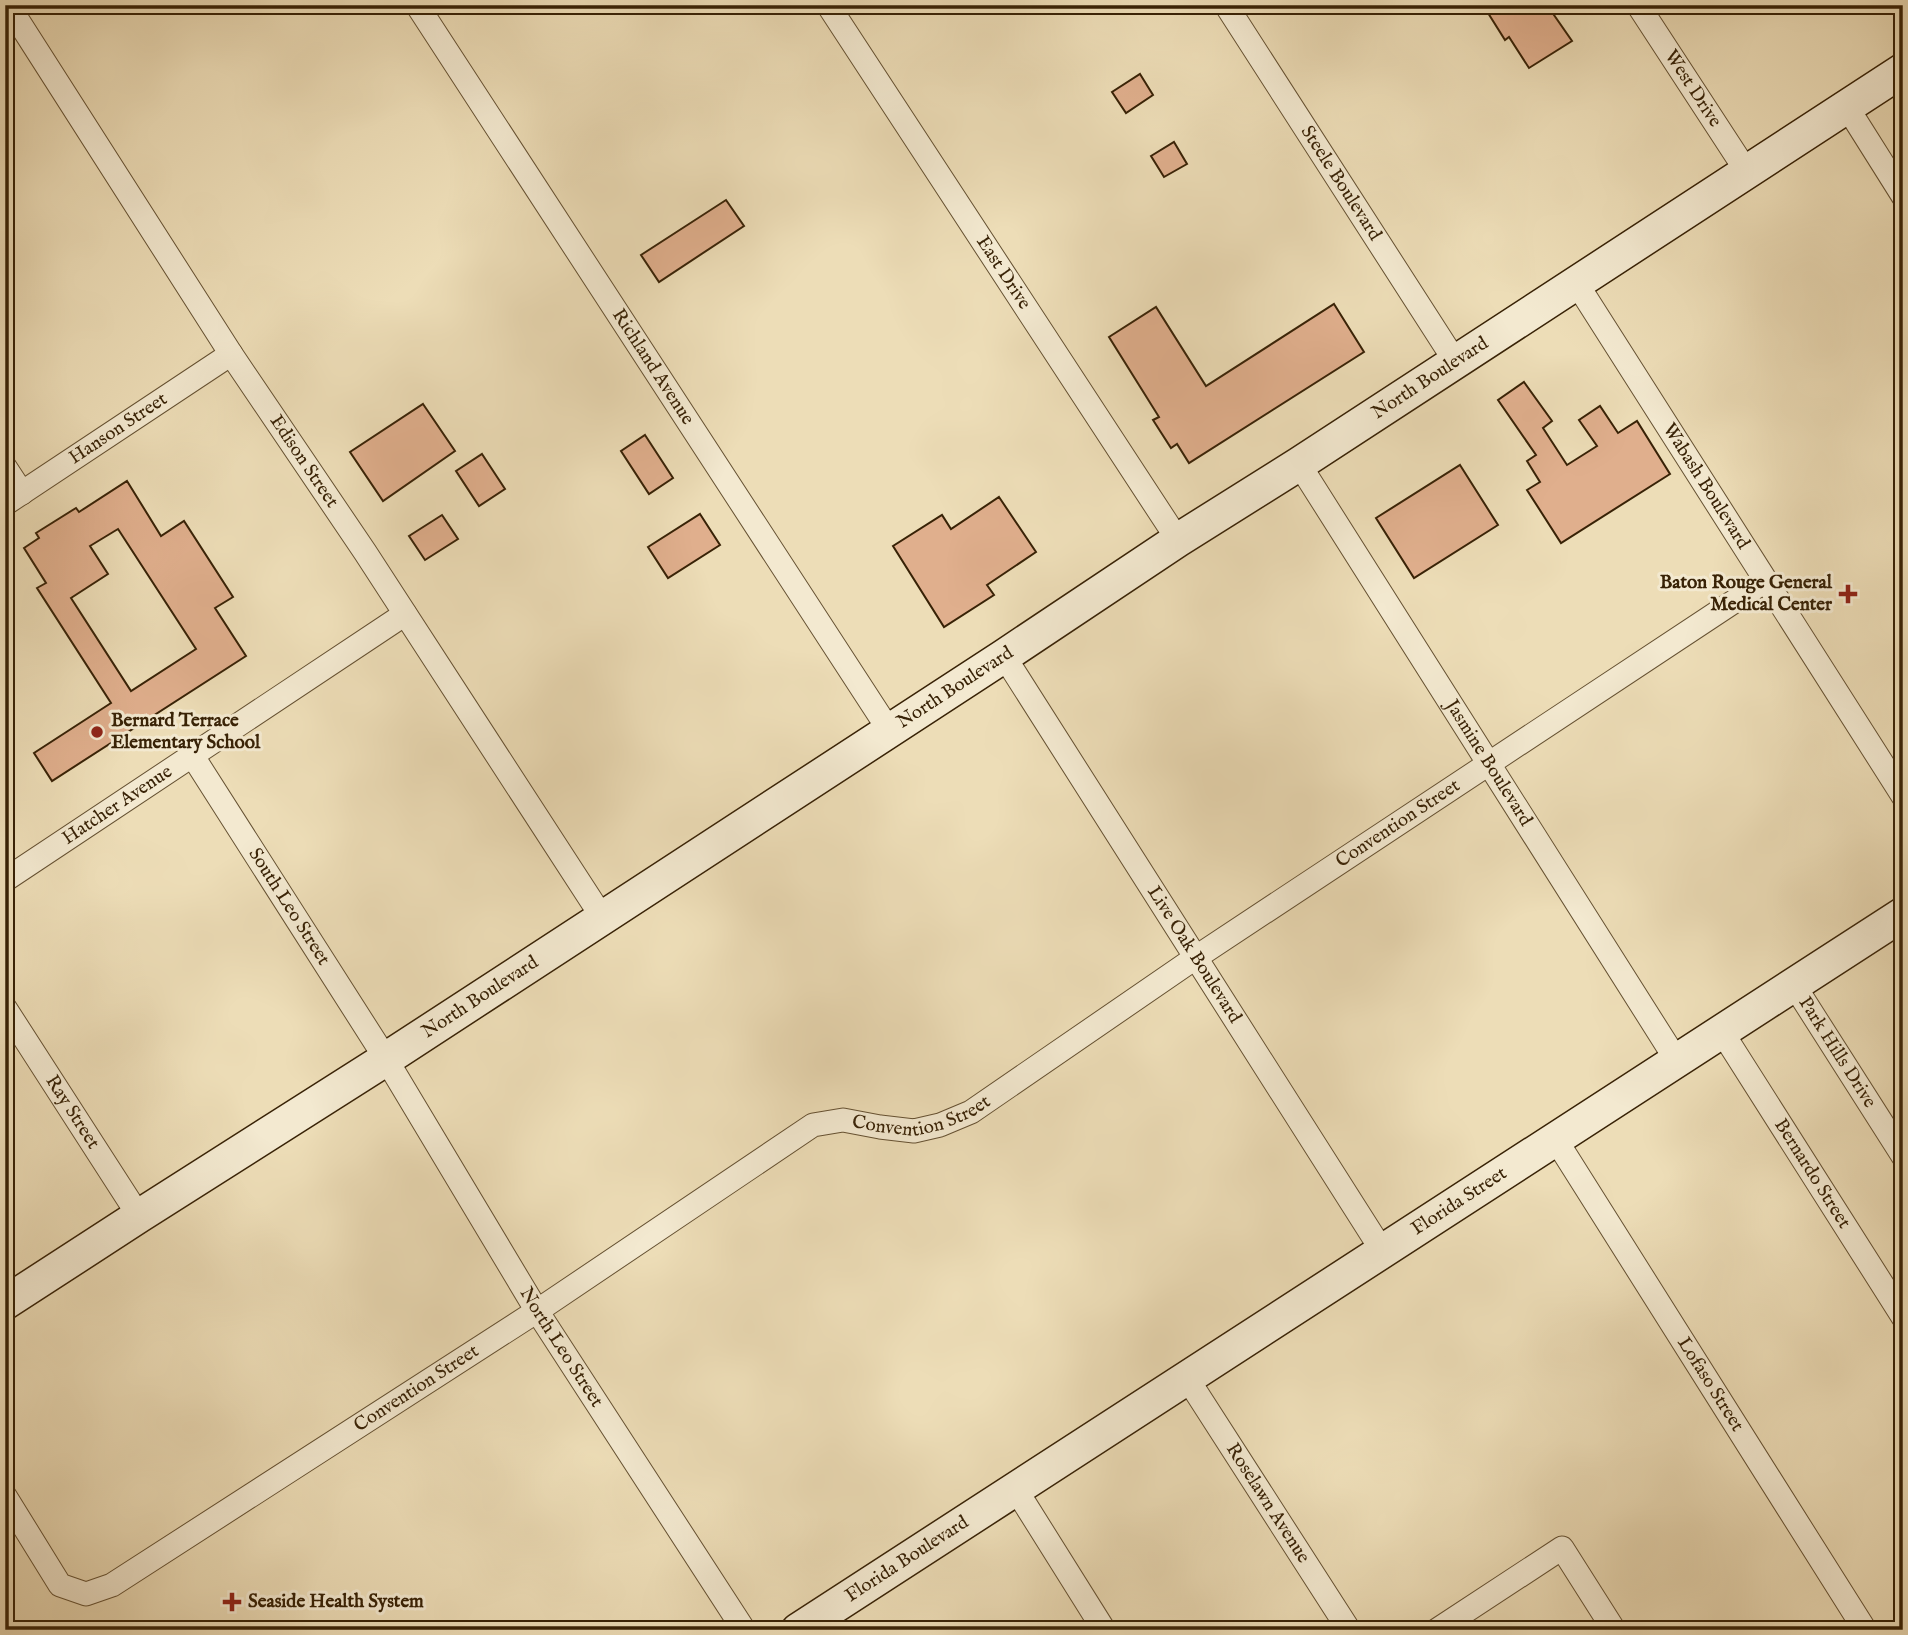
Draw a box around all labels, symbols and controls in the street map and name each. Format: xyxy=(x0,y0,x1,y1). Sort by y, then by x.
street label: West Drive xyxy=(1659,46,1727,132)
street label: Steele Boulevard xyxy=(1295,121,1387,246)
street label: East Drive xyxy=(970,231,1036,314)
street label: Richland Avenue xyxy=(606,304,699,430)
street label: North Boulevard xyxy=(1368,331,1494,425)
street label: Hanson Street xyxy=(65,387,172,470)
street label: Edison Street xyxy=(264,411,344,513)
street label: Wabash Boulevard xyxy=(1657,419,1755,555)
place label: Baton Rouge General Medical Center xyxy=(1660,571,1833,617)
marker: Baton Rouge General Medical Center xyxy=(1838,584,1858,604)
street label: North Boulevard xyxy=(893,641,1019,734)
street label: Jasmine Boulevard xyxy=(1438,694,1538,832)
place label: Bernard Terrace Elementary School xyxy=(111,709,261,755)
marker: Bernard Terrace Elementary School xyxy=(89,724,105,740)
street label: Hatcher Avenue xyxy=(58,760,177,850)
street label: Convention Street xyxy=(1331,774,1465,873)
street label: South Leo Street xyxy=(242,844,335,970)
street label: Live Oak Boulevard xyxy=(1141,882,1247,1029)
street label: North Boulevard xyxy=(418,950,544,1044)
street label: Park Hills Drive xyxy=(1793,992,1881,1113)
street label: Ray Street xyxy=(40,1071,105,1154)
street label: Convention Street xyxy=(850,1090,996,1143)
street label: Bernardo Street xyxy=(1768,1114,1856,1234)
street label: Florida Street xyxy=(1407,1162,1512,1241)
street label: North Leo Street xyxy=(514,1283,609,1412)
street label: Lofaso Street xyxy=(1671,1333,1749,1437)
street label: Convention Street xyxy=(349,1339,484,1438)
street label: Roselawn Avenue xyxy=(1220,1439,1315,1568)
street label: Florida Boulevard xyxy=(841,1510,974,1608)
place label: Seaside Health System xyxy=(248,1590,424,1614)
marker: Seaside Health System xyxy=(222,1592,242,1612)

